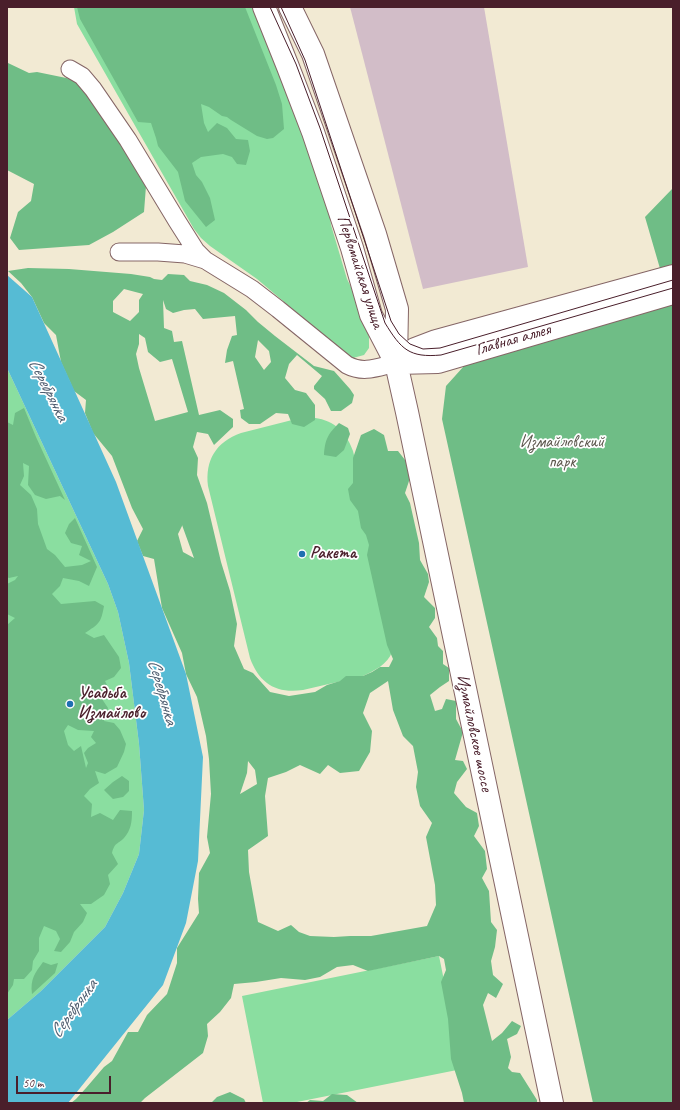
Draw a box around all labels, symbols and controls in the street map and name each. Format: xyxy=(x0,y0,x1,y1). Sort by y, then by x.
street label: Первомайская улица xyxy=(332,213,388,331)
street label: Главная аллея xyxy=(473,320,553,360)
water label: Серебрянка xyxy=(23,355,73,425)
park label: Измайловский парк xyxy=(520,433,604,473)
place label: Ракета xyxy=(310,544,356,564)
marker: Ракета xyxy=(297,549,307,559)
water label: Серебрянка xyxy=(142,657,182,727)
street label: Измайловское шоссе xyxy=(452,673,496,793)
place label: Усадьба Измайлово xyxy=(78,684,145,724)
marker: Усадьба Измайлово xyxy=(65,699,75,709)
water label: Серебрянка xyxy=(46,976,102,1042)
scale bar xyxy=(18,1068,113,1094)
text: 50 m xyxy=(23,1075,43,1091)

